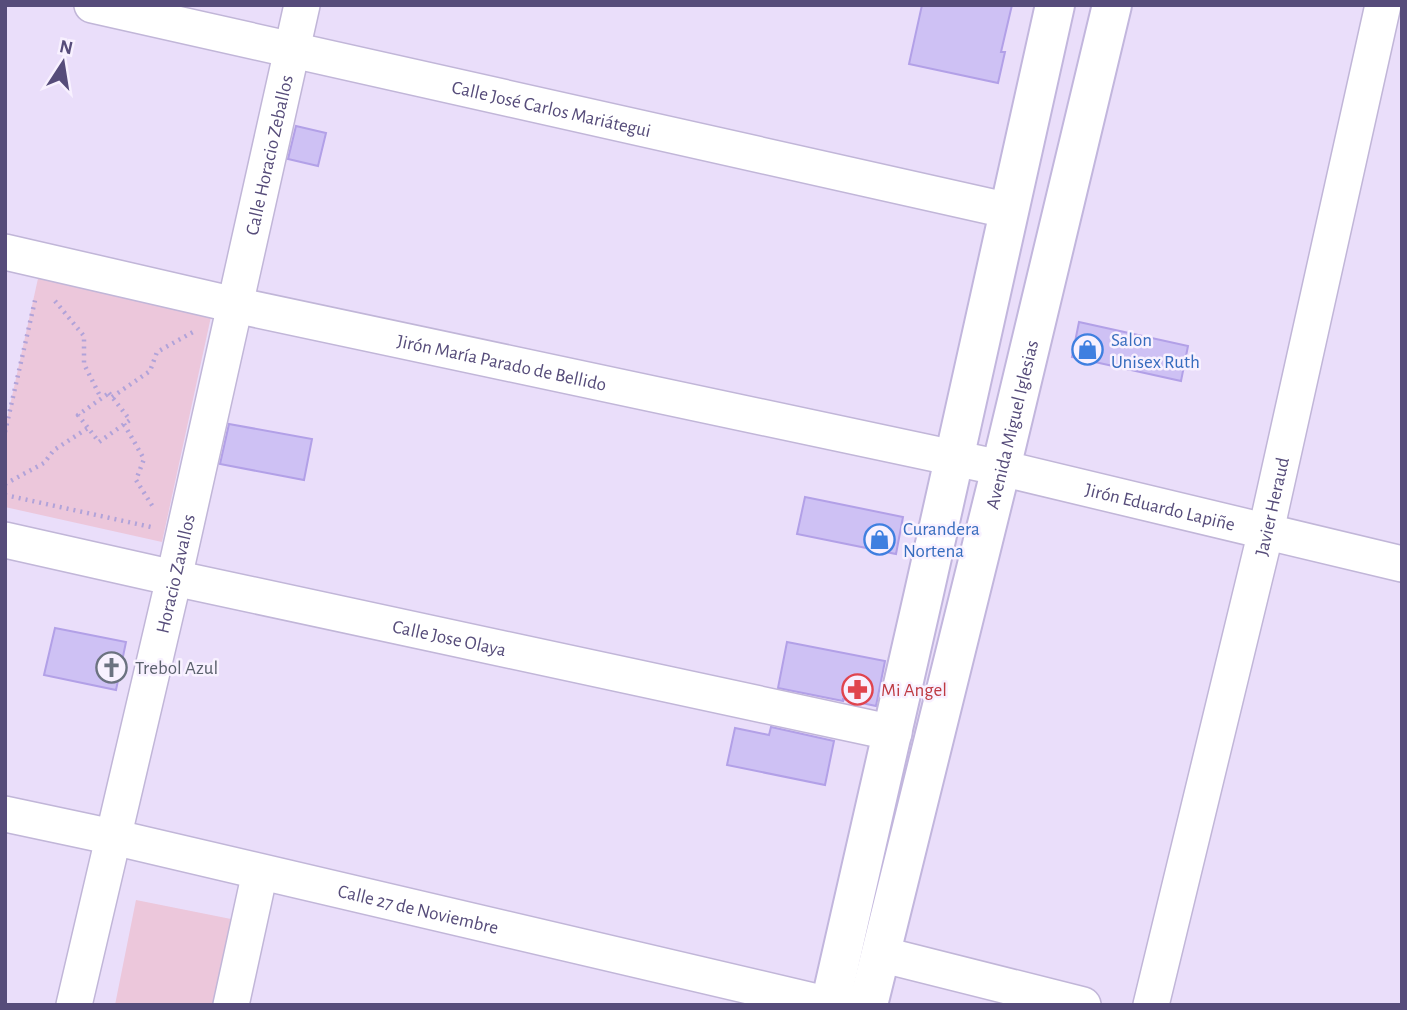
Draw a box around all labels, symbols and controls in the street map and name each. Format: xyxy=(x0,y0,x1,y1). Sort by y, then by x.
north arrow xyxy=(28,28,98,98)
text: N xyxy=(58,37,75,59)
street label: Calle Horacio Zeballos xyxy=(243,73,297,237)
street label: Calle José Carlos Mariátegui xyxy=(450,78,653,141)
place label: Salon Unisex Ruth xyxy=(1111,331,1200,372)
street label: Jirón María Parado de Bellido xyxy=(395,332,608,395)
shop icon: Salon Unisex Ruth xyxy=(1071,333,1105,367)
street label: Avenida Miguel Iglesias xyxy=(983,338,1042,511)
street label: Javier Heraud xyxy=(1252,455,1293,558)
street label: Jirón Eduardo Lapiñe xyxy=(1083,480,1237,535)
street label: Horacio Zavallos xyxy=(153,512,199,635)
place label: Curandera Nortena xyxy=(903,520,980,561)
shop icon: Curandera Nortena xyxy=(863,522,897,556)
street label: Calle Jose Olaya xyxy=(391,617,508,660)
church icon: Trebol Azul xyxy=(95,650,129,684)
place label: Trebol Azul xyxy=(135,659,218,678)
pharmacy icon: Mi Angel xyxy=(841,672,875,706)
place label: Mi Angel xyxy=(881,681,947,700)
street label: Calle 27 de Noviembre xyxy=(336,882,500,938)

